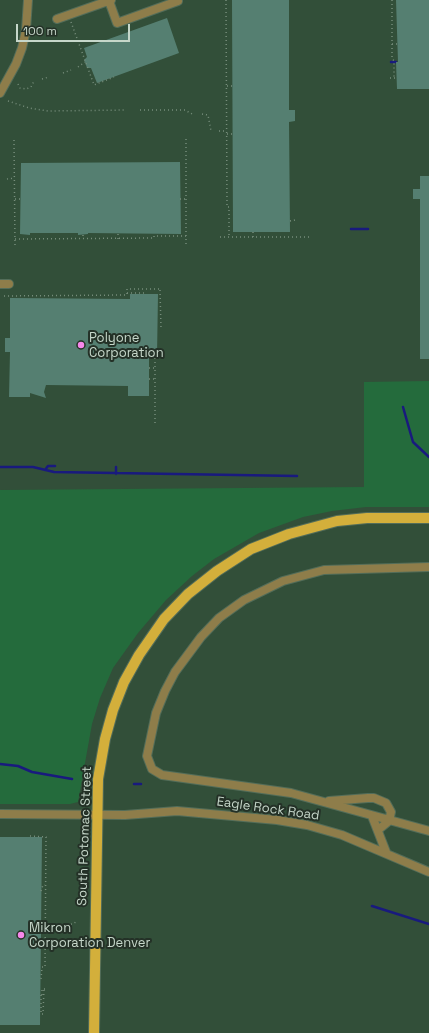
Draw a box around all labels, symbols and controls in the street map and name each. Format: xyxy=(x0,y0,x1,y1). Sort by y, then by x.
scale bar xyxy=(18,16,132,42)
text: 100 m xyxy=(23,23,57,39)
place label: Polyone Corporation xyxy=(89,330,164,361)
marker: Polyone Corporation xyxy=(76,340,86,350)
street label: South Potomac Street xyxy=(75,766,95,906)
street label: Eagle Rock Road xyxy=(216,794,320,824)
place label: Mikron Corporation Denver xyxy=(29,920,150,951)
marker: Mikron Corporation Denver xyxy=(16,930,26,940)

